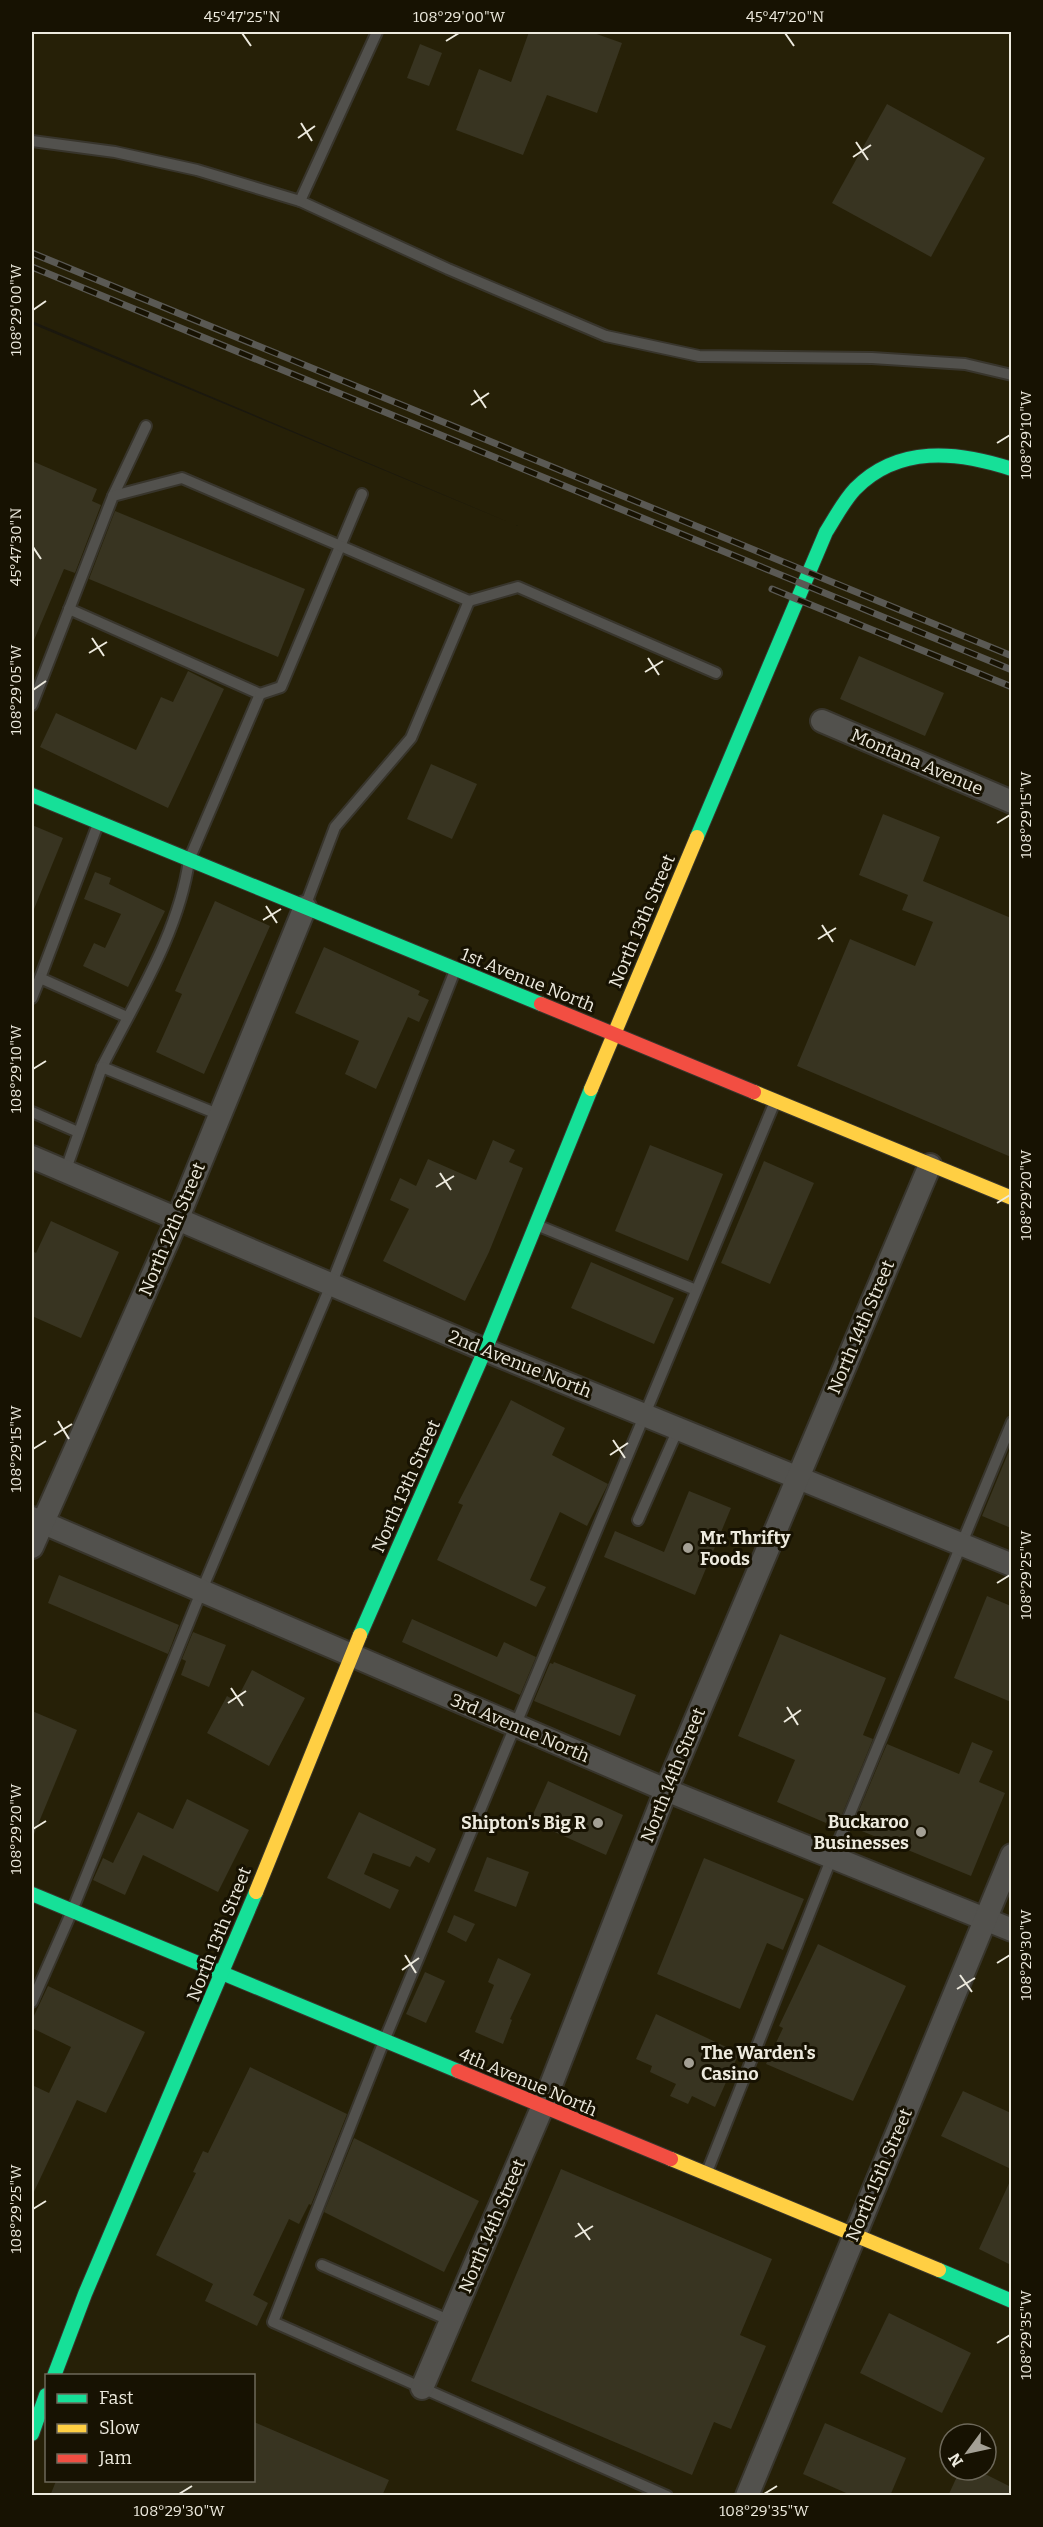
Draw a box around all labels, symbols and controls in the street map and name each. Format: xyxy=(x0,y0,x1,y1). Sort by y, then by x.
text: 45°47'25"N xyxy=(204,8,280,26)
text: 108°29'00"W xyxy=(413,8,506,26)
text: 45°47'20"N xyxy=(746,8,824,26)
text: 108°29'00"W xyxy=(7,263,25,356)
text: 108°29'10"W xyxy=(1017,390,1035,479)
text: 45°47'30"N xyxy=(7,508,25,586)
text: 108°29'05"W xyxy=(7,644,25,735)
street label: Montana Avenue xyxy=(847,724,987,800)
text: 108°29'15"W xyxy=(1017,771,1035,859)
street label: North 13th Street xyxy=(604,851,680,991)
street label: 1st Avenue North xyxy=(458,943,598,1017)
text: 108°29'10"W xyxy=(7,1024,25,1113)
text: 108°29'20"W xyxy=(1017,1149,1035,1240)
street label: North 12th Street xyxy=(134,1159,210,1299)
street label: North 14th Street xyxy=(823,1256,899,1397)
street label: 2nd Avenue North xyxy=(445,1325,595,1403)
text: 108°29'15"W xyxy=(7,1405,25,1493)
street label: North 13th Street xyxy=(367,1416,445,1556)
place label: Mr. Thrifty Foods xyxy=(700,1527,792,1570)
text: 108°29'25"W xyxy=(1017,1530,1035,1620)
marker: Mr. Thrifty Foods xyxy=(681,1541,695,1555)
street label: 3rd Avenue North xyxy=(447,1689,593,1767)
street label: North 14th Street xyxy=(636,1704,710,1845)
text: 108°29'20"W xyxy=(7,1783,25,1874)
place label: Buckaroo Businesses xyxy=(814,1811,909,1854)
place label: Shipton's Big R xyxy=(461,1812,586,1834)
marker: Shipton's Big R xyxy=(591,1816,605,1830)
marker: Buckaroo Businesses xyxy=(914,1825,928,1839)
street label: North 13th Street xyxy=(182,1863,256,2004)
text: 108°29'30"W xyxy=(1017,1909,1035,2001)
place label: The Warden's Casino xyxy=(701,2042,816,2085)
street label: 4th Avenue North xyxy=(455,2043,601,2121)
marker: The Warden's Casino xyxy=(682,2056,696,2070)
street label: North 15th Street xyxy=(841,2105,917,2245)
street label: North 14th Street xyxy=(454,2155,530,2296)
text: 108°29'25"W xyxy=(7,2164,25,2254)
text: 108°29'35"W xyxy=(1017,2290,1035,2380)
legend xyxy=(45,2374,255,2482)
text: Fast xyxy=(99,2387,134,2409)
text: Slow xyxy=(99,2417,140,2439)
north arrow xyxy=(938,2422,998,2482)
text: Jam xyxy=(98,2447,132,2469)
text: N xyxy=(945,2450,967,2470)
text: 108°29'30"W xyxy=(133,2502,225,2520)
text: 108°29'35"W xyxy=(719,2502,809,2520)

